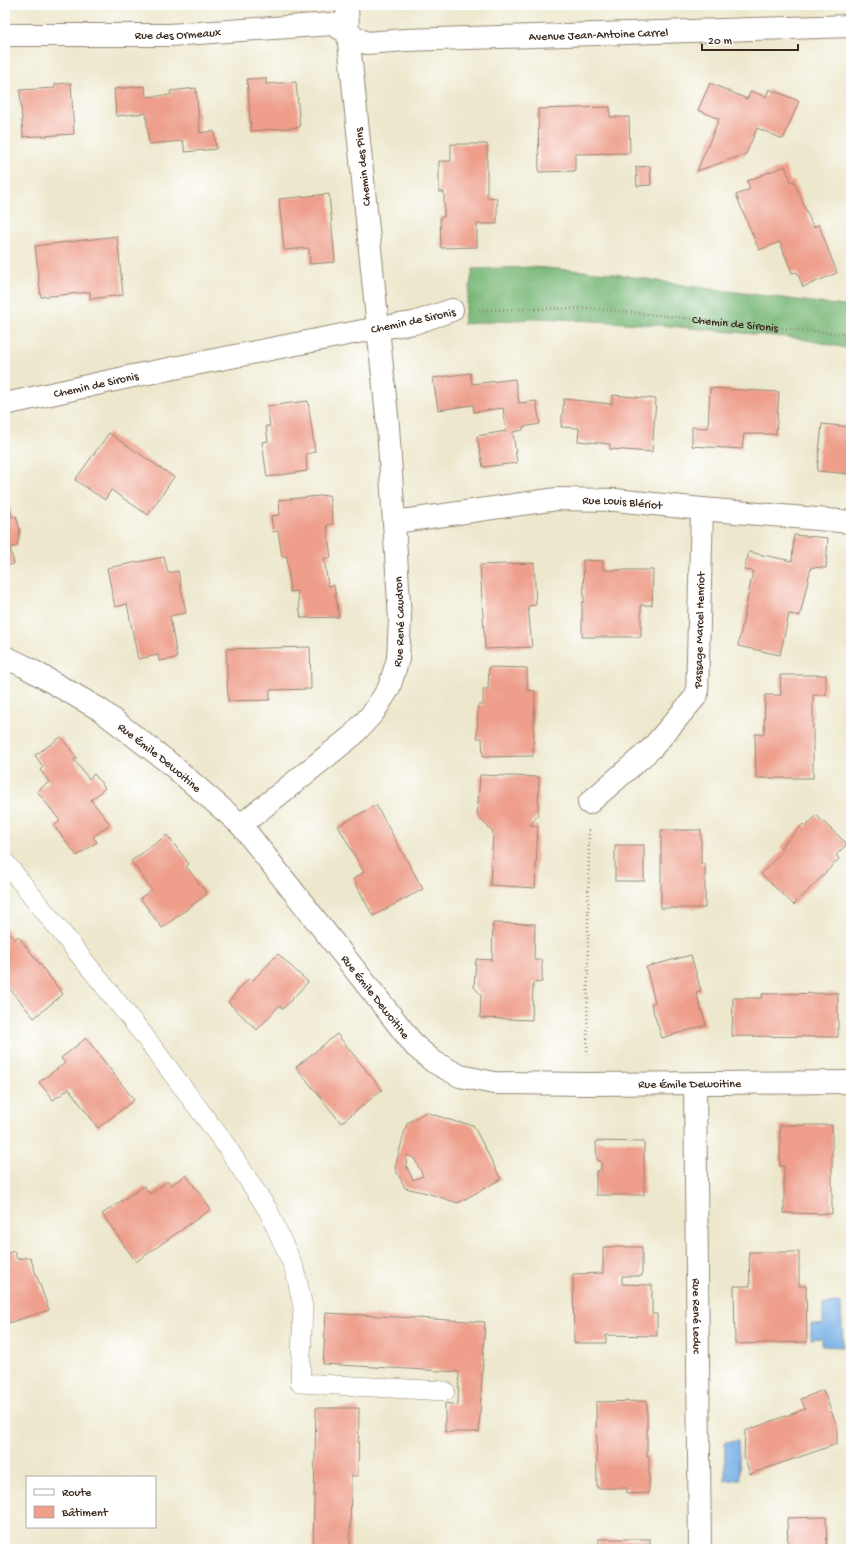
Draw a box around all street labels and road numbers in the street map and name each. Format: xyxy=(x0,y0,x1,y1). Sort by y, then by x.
street label: Rue des Ormeaux xyxy=(135,26,222,44)
street label: Avenue Jean-Antoine Carrel xyxy=(529,27,669,45)
street label: Chemin des Pins xyxy=(353,126,375,207)
street label: Chemin de Sironis xyxy=(370,306,458,338)
street label: Chemin de Sironis xyxy=(691,314,779,337)
street label: Chemin de Sironis xyxy=(53,370,140,402)
street label: Rue Louis Blériot xyxy=(582,494,664,514)
street label: Passage Marcel Henriot xyxy=(692,571,709,690)
street label: Rue René Caudron xyxy=(391,576,409,669)
street label: Rue Émile Dewoitine xyxy=(114,721,204,797)
street label: Rue Émile Dewoitine xyxy=(337,953,412,1043)
street label: Rue Émile Dewoitine xyxy=(638,1078,742,1093)
street label: Rue René Leduc xyxy=(688,1278,703,1355)

